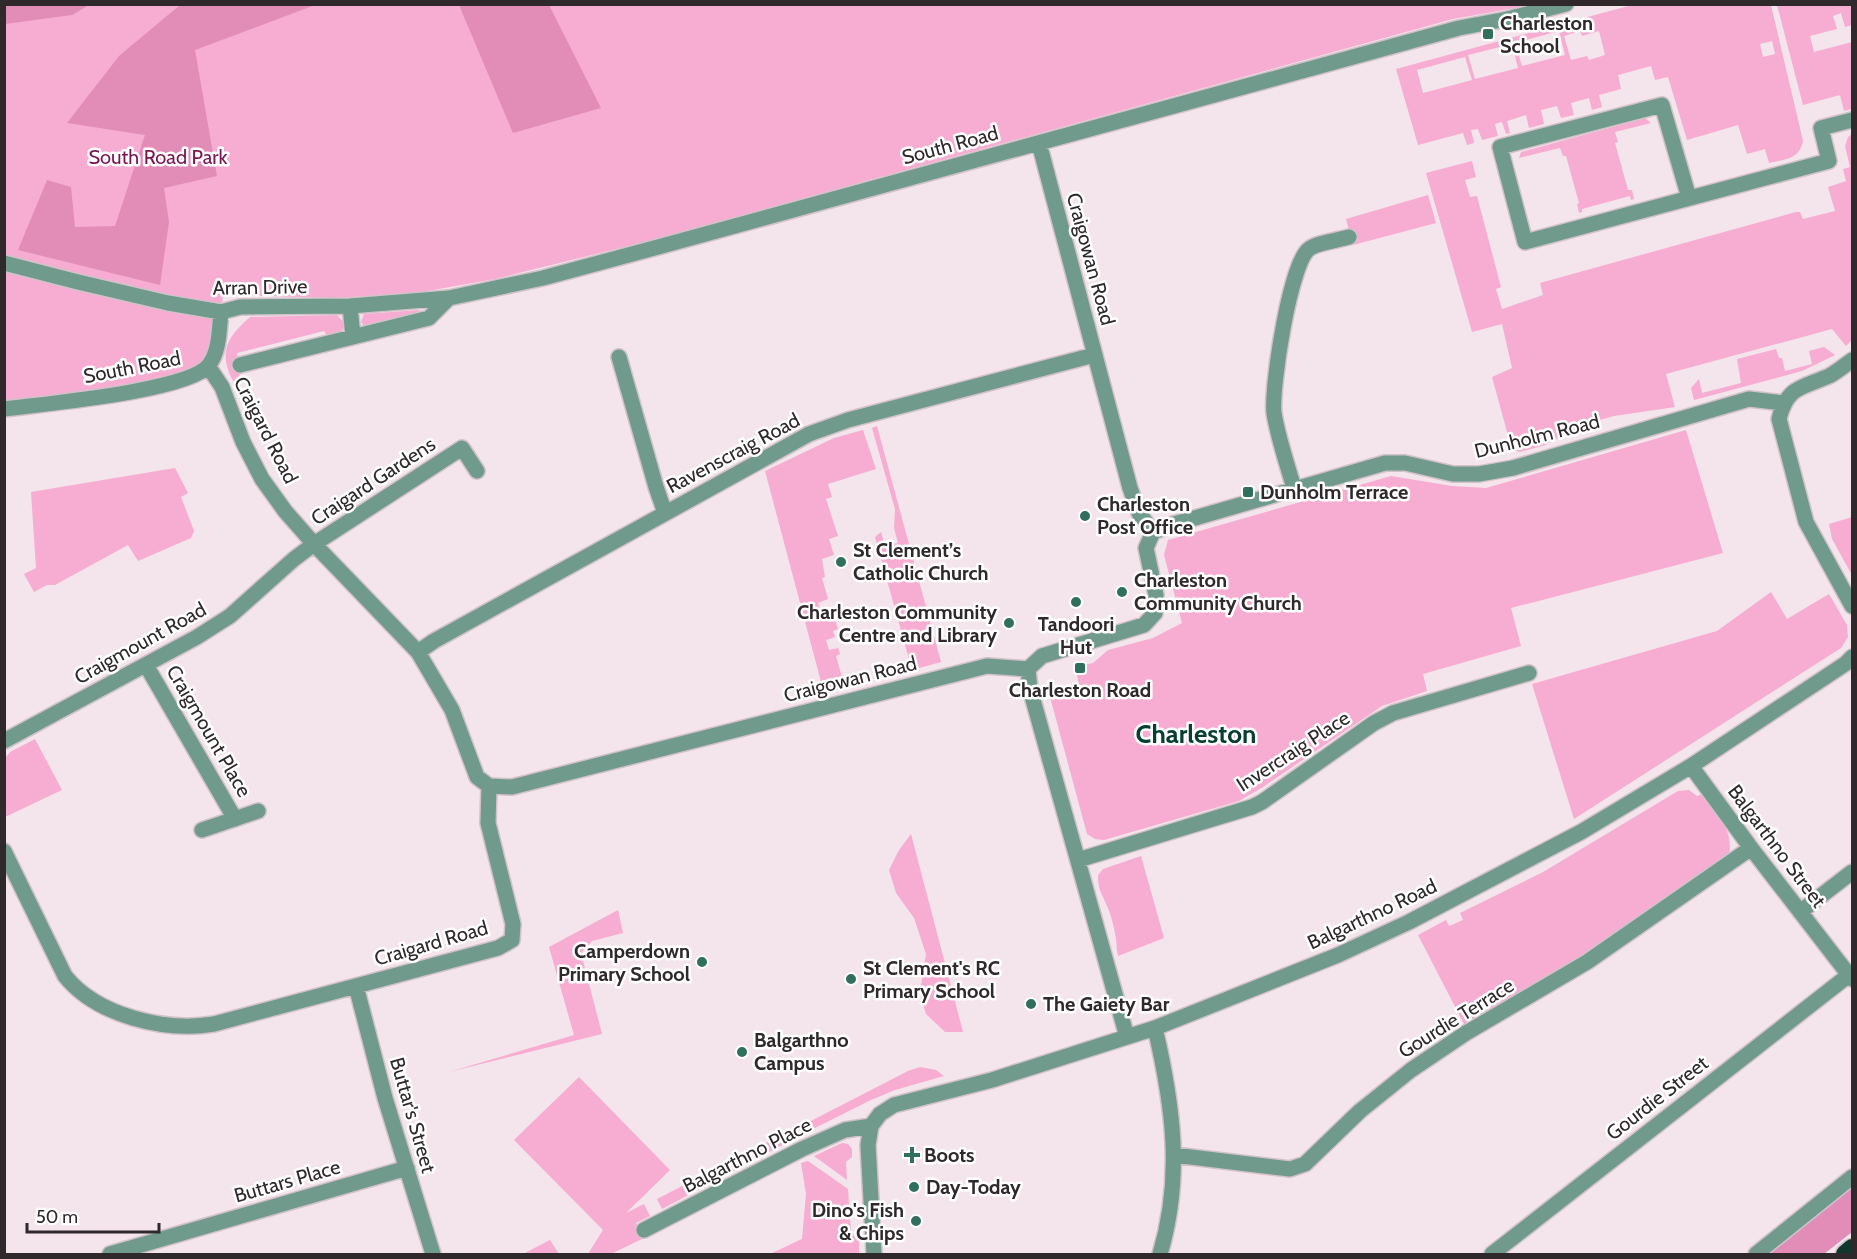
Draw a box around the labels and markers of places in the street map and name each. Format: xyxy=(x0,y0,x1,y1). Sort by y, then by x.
place label: Charleston School xyxy=(1500,11,1593,58)
marker: Charleston School xyxy=(1481,27,1495,41)
place label: Dunholm Terrace xyxy=(1260,480,1408,504)
marker: Dunholm Terrace xyxy=(1241,485,1255,499)
place label: Charleston Post Office xyxy=(1097,492,1193,539)
marker: Charleston Post Office xyxy=(1078,509,1092,523)
place label: St Clement’s Catholic Church xyxy=(853,538,989,585)
marker: St Clement’s Catholic Church xyxy=(834,555,848,569)
place label: Charleston Community Church xyxy=(1134,568,1302,615)
marker: Charleston Community Church xyxy=(1115,585,1129,599)
marker: Tandoori Hut xyxy=(1069,595,1083,609)
place label: Charleston Community Centre and Library xyxy=(797,600,997,647)
place label: Tandoori Hut xyxy=(1038,612,1114,659)
marker: Charleston Community Centre and Library xyxy=(1002,616,1016,630)
marker: Charleston Road xyxy=(1073,661,1087,675)
place label: Charleston Road xyxy=(1009,678,1151,702)
place label: Camperdown Primary School xyxy=(558,939,690,986)
marker: Camperdown Primary School xyxy=(695,955,709,969)
place label: St Clement's RC Primary School xyxy=(863,956,1000,1003)
marker: St Clement's RC Primary School xyxy=(844,972,858,986)
place label: The Gaiety Bar xyxy=(1043,992,1170,1016)
marker: The Gaiety Bar xyxy=(1024,997,1038,1011)
place label: Balgarthno Campus xyxy=(754,1028,849,1075)
marker: Balgarthno Campus xyxy=(735,1045,749,1059)
place label: Boots xyxy=(924,1143,975,1167)
marker: Boots xyxy=(905,1148,919,1162)
place label: Day-Today xyxy=(926,1175,1021,1199)
marker: Day-Today xyxy=(907,1180,921,1194)
place label: Dino's Fish & Chips xyxy=(812,1198,904,1245)
marker: Dino's Fish & Chips xyxy=(909,1214,923,1228)

